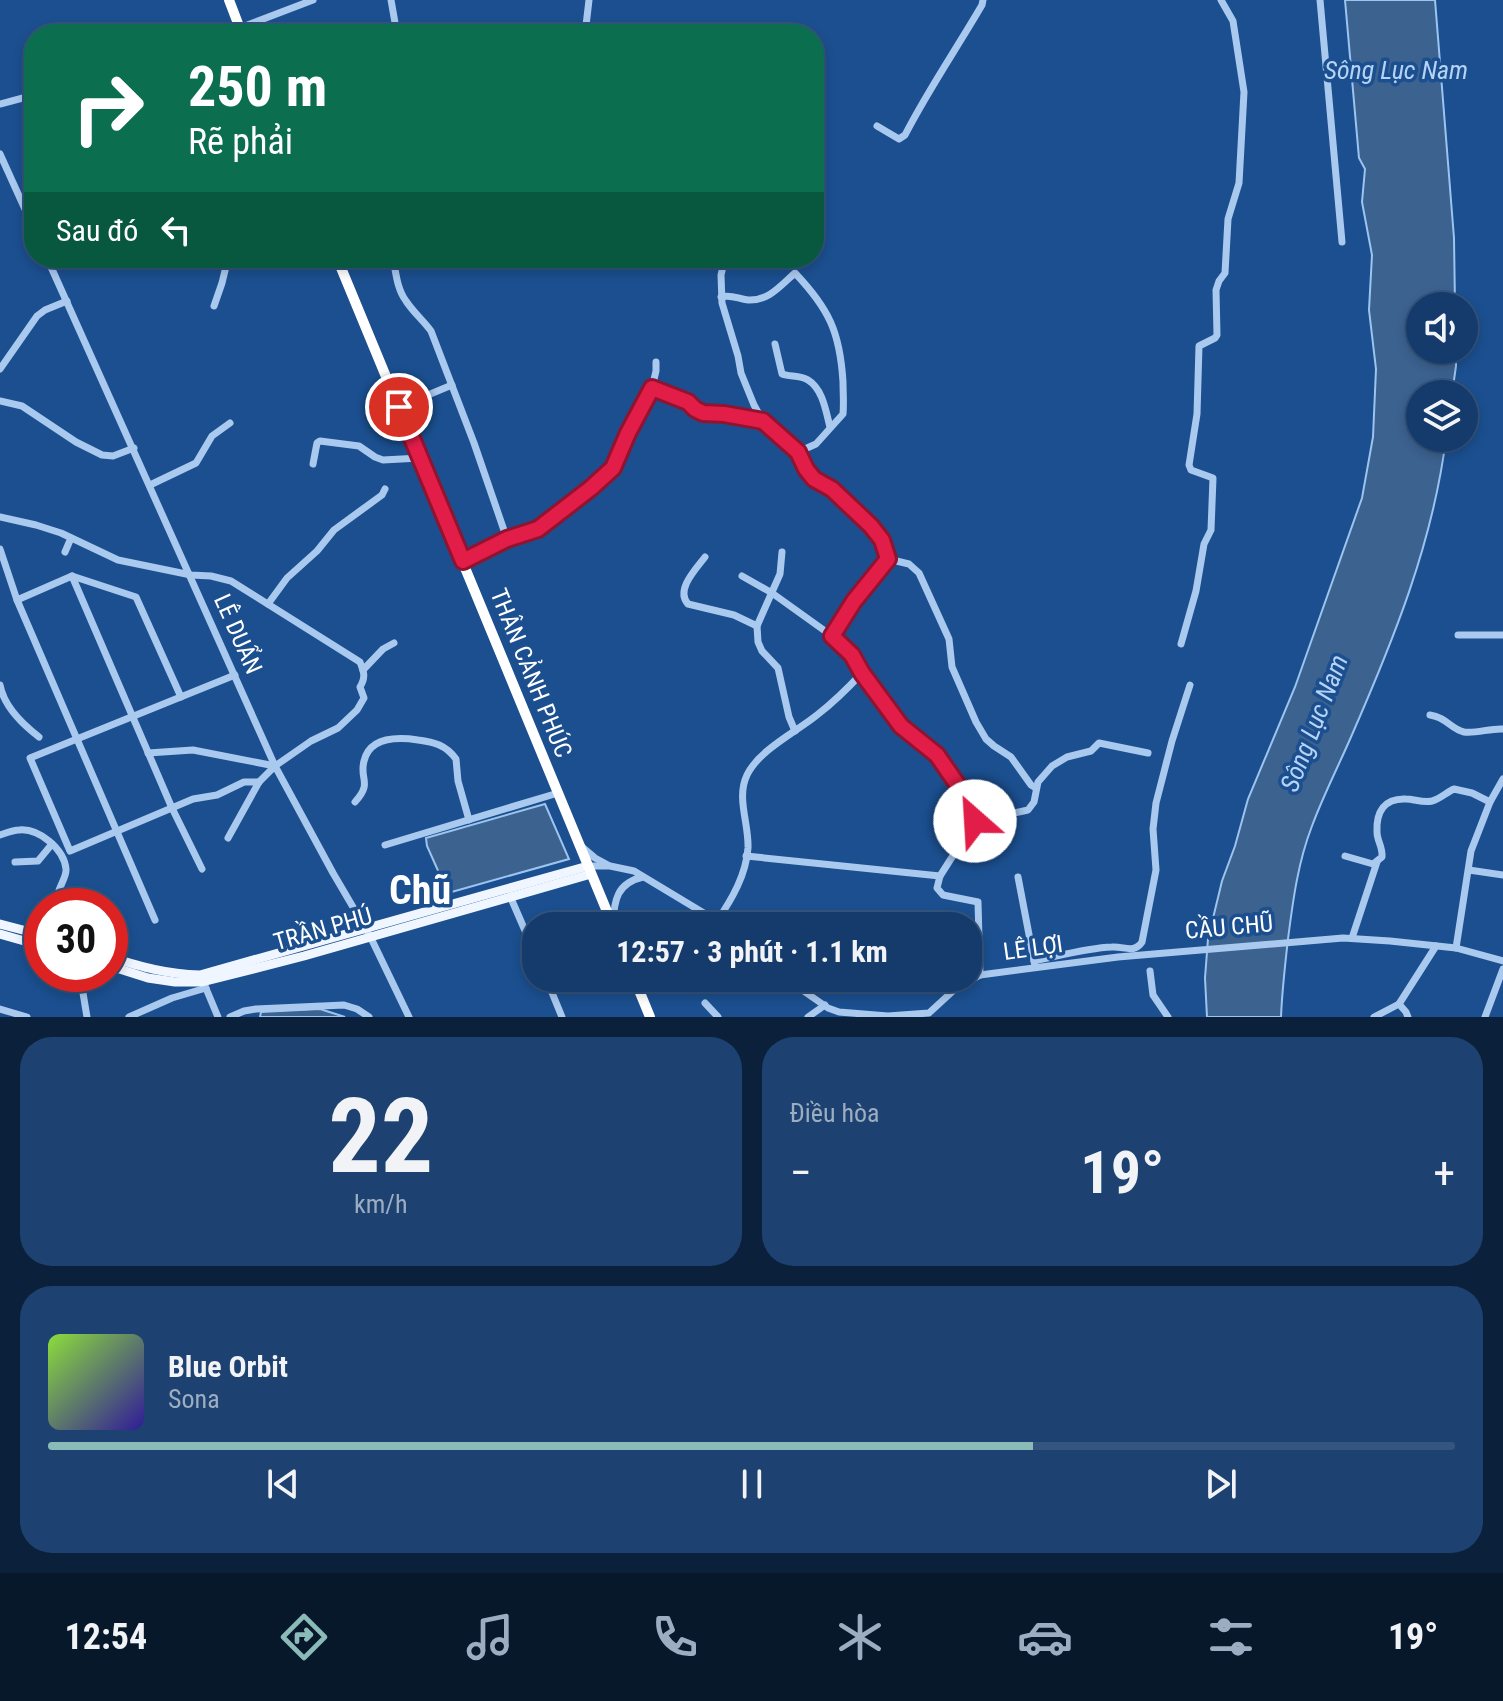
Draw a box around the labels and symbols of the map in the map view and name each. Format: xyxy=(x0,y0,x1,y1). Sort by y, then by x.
water label: Sông Lục Nam xyxy=(1324,55,1468,85)
pin xyxy=(365,373,433,441)
street label: THÂN CẢNH PHÚC xyxy=(484,584,580,762)
street label: LÊ DUẨN xyxy=(208,589,270,678)
water label: Sông Lục Nam xyxy=(1274,650,1354,796)
position arrow xyxy=(933,779,1017,863)
district label: Chũ xyxy=(389,867,451,914)
speed limit sign: 30 xyxy=(24,888,128,992)
street label: TRẦN PHÚ xyxy=(270,900,375,956)
street label: CẦU CHŨ xyxy=(1184,907,1274,945)
street label: LÊ LỢI xyxy=(1001,930,1065,966)

